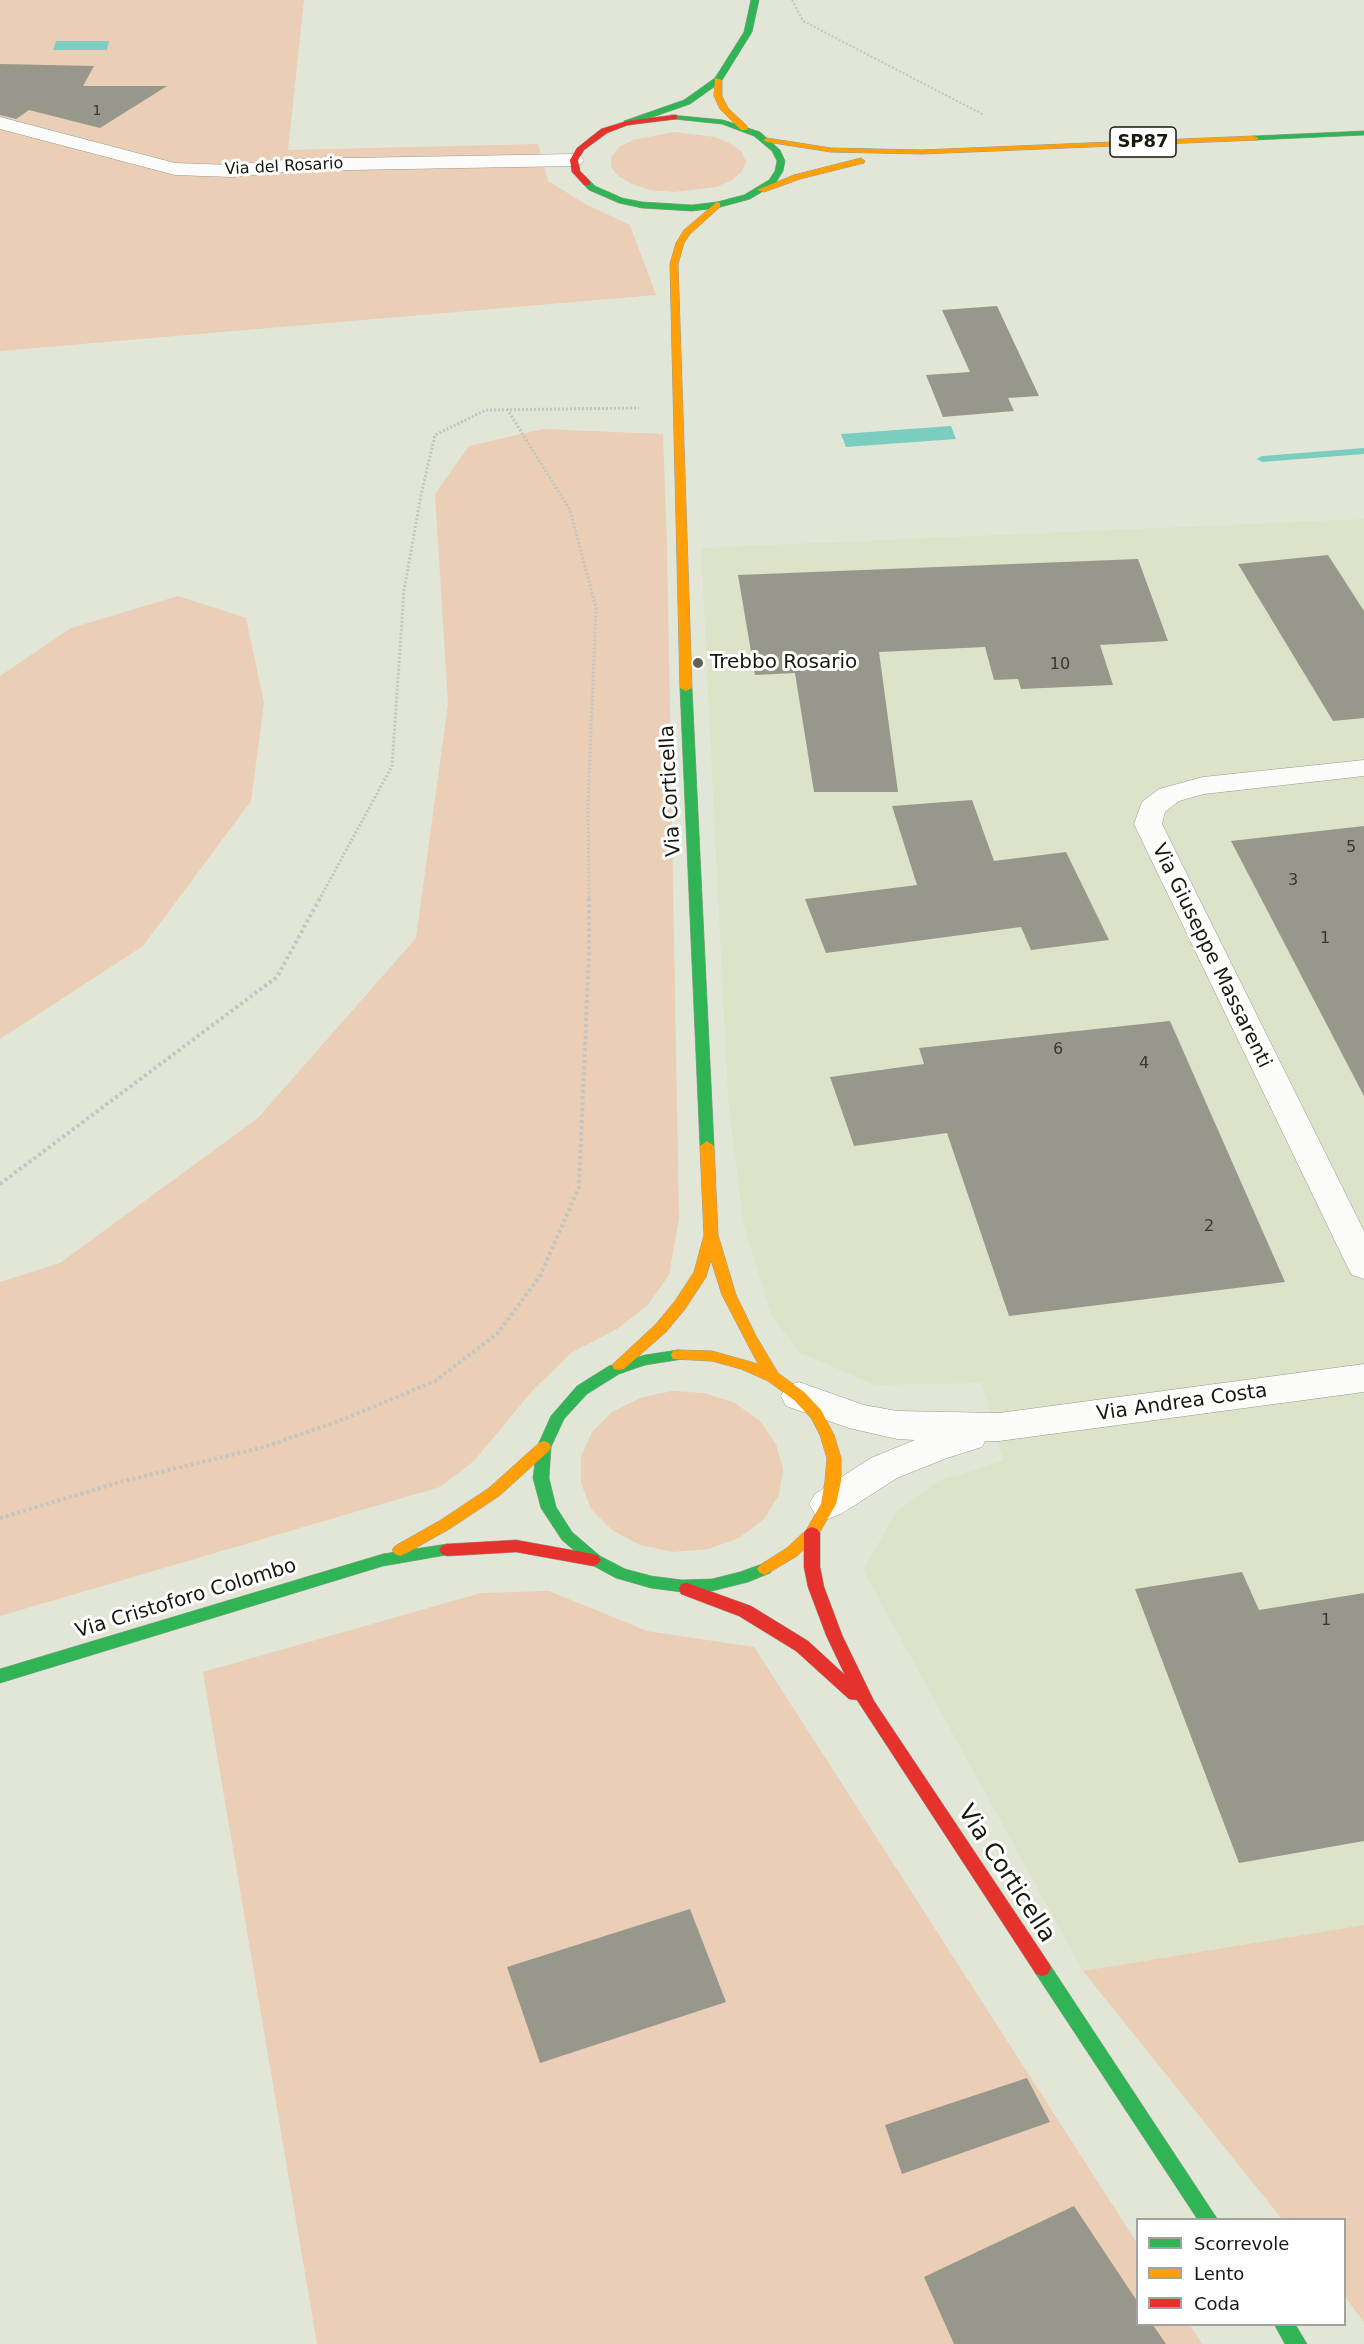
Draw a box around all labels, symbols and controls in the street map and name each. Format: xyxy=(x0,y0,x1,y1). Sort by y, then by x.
house number: 1 xyxy=(93,103,101,119)
road number: SP87 xyxy=(1110,127,1176,157)
street label: Via del Rosario xyxy=(224,154,344,180)
place label: Trebbo Rosario xyxy=(710,651,857,675)
house number: 10 xyxy=(1050,655,1070,675)
marker: Trebbo Rosario xyxy=(691,656,705,670)
street label: Via Corticella xyxy=(656,725,686,857)
house number: 5 xyxy=(1346,838,1356,858)
street label: Via Giuseppe Massarenti xyxy=(1146,840,1276,1072)
house number: 3 xyxy=(1288,871,1298,891)
house number: 1 xyxy=(1320,929,1330,949)
house number: 6 xyxy=(1053,1040,1063,1060)
house number: 4 xyxy=(1139,1054,1149,1074)
house number: 2 xyxy=(1204,1217,1214,1237)
street label: Via Andrea Costa xyxy=(1095,1379,1269,1427)
street label: Via Cristoforo Colombo xyxy=(73,1554,299,1644)
house number: 1 xyxy=(1321,1611,1331,1631)
street label: Via Corticella xyxy=(951,1800,1061,1948)
legend xyxy=(1136,2218,1346,2326)
text: Scorrevole xyxy=(1194,2233,1289,2254)
text: Lento xyxy=(1194,2263,1244,2284)
text: Coda xyxy=(1194,2293,1240,2314)

